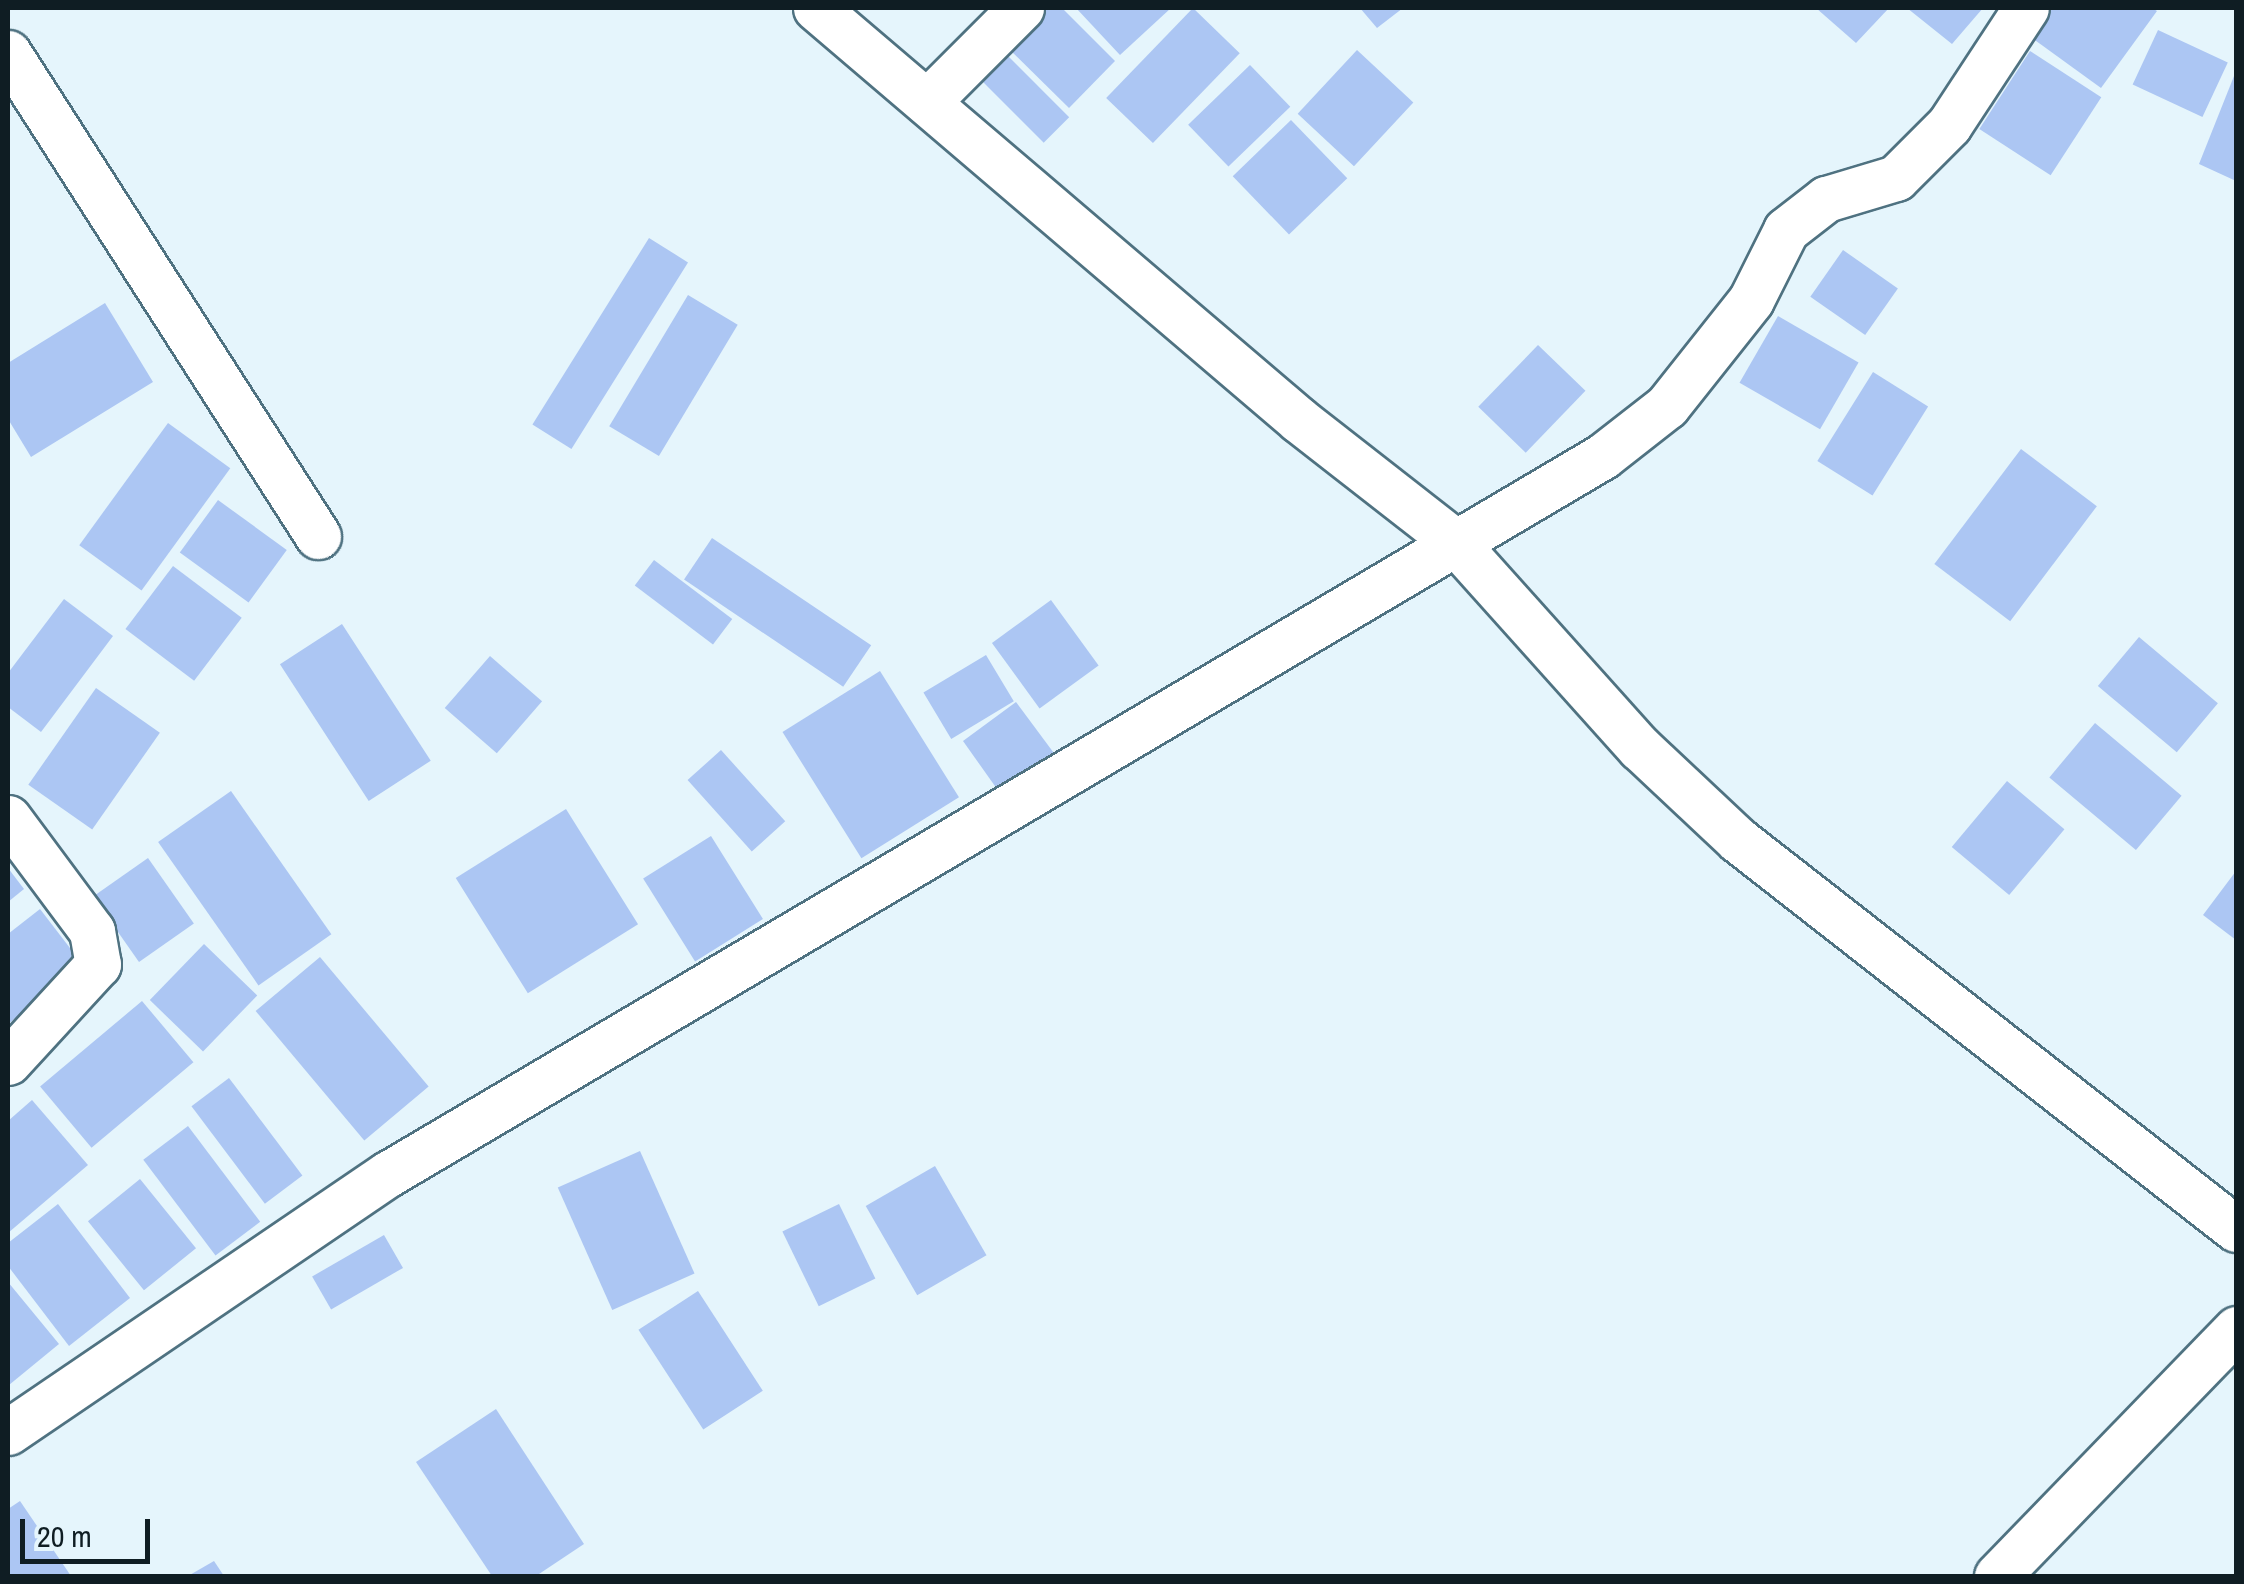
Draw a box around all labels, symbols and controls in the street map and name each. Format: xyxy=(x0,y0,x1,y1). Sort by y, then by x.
scale bar xyxy=(25,1499,155,1561)
text: 20 m xyxy=(37,1516,92,1556)

